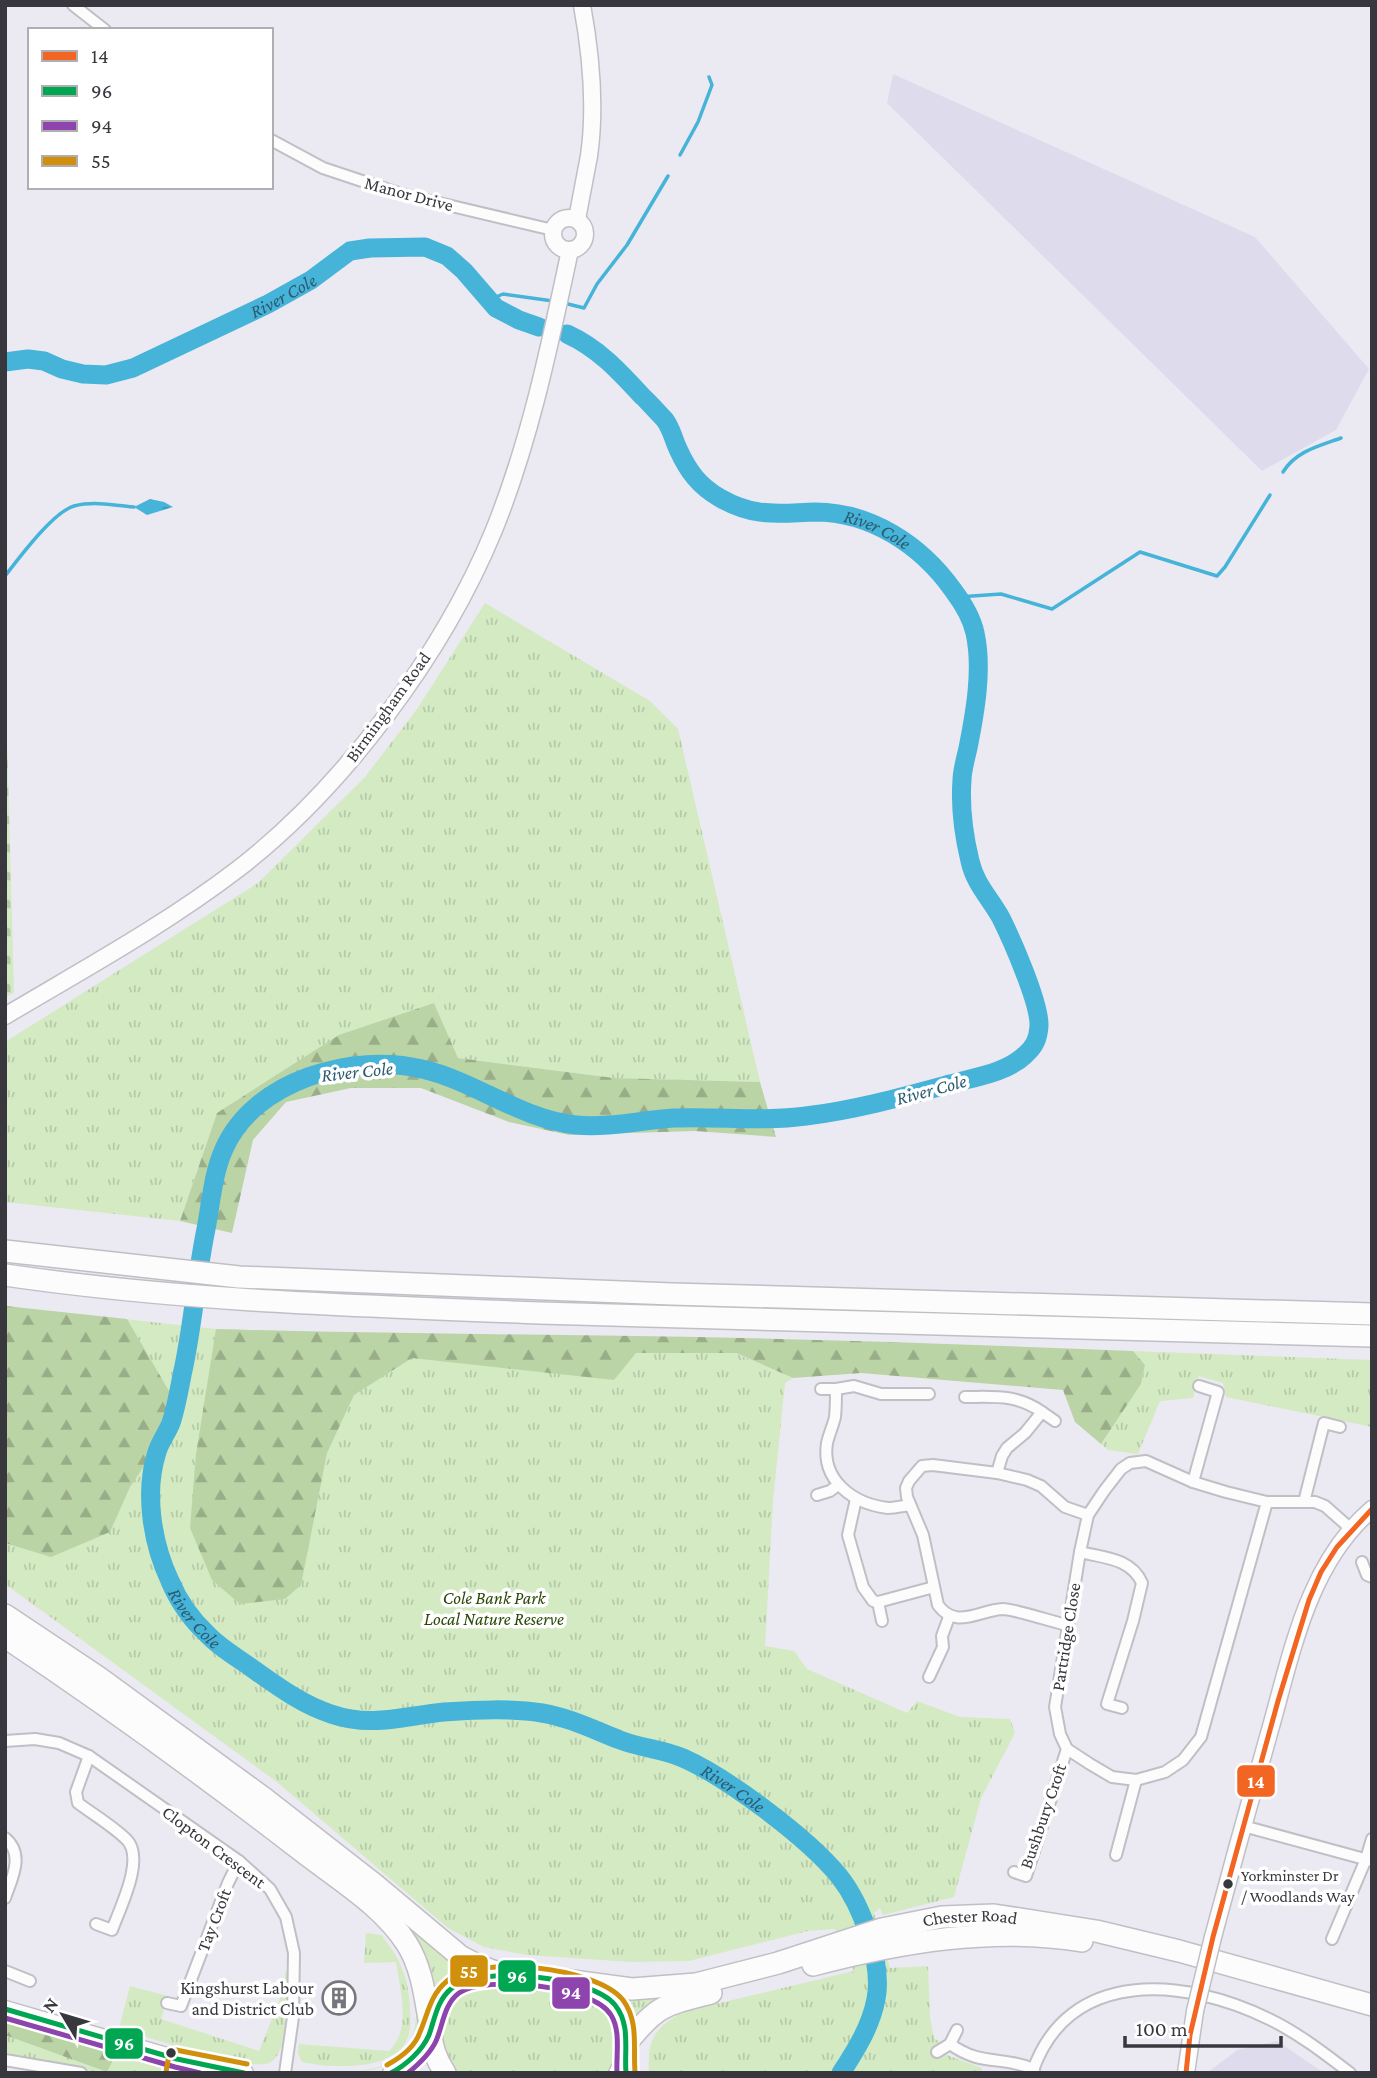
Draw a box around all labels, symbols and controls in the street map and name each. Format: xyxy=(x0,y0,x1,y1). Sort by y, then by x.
legend xyxy=(28,28,273,189)
text: 14 xyxy=(91,44,109,68)
text: 96 xyxy=(91,79,112,103)
text: 94 xyxy=(91,114,112,138)
text: 55 xyxy=(91,149,111,173)
street label: Manor Drive xyxy=(363,173,456,215)
water label: River Cole xyxy=(247,270,321,322)
water label: River Cole xyxy=(842,505,915,554)
street label: Birmingham Road xyxy=(341,648,435,766)
water label: River Cole xyxy=(320,1057,394,1086)
water label: River Cole xyxy=(894,1070,969,1109)
street label: Partridge Close xyxy=(1048,1581,1084,1692)
water label: River Cole xyxy=(164,1584,225,1653)
park label: Cole Bank Park Local Nature Reserve xyxy=(424,1588,564,1629)
water label: River Cole xyxy=(698,1759,769,1817)
street label: Bushbury Croft xyxy=(1016,1760,1071,1871)
line badge: 14 xyxy=(1236,1764,1276,1798)
text: 14 xyxy=(1247,1771,1265,1792)
street label: Clopton Crescent xyxy=(158,1802,270,1893)
place label: Yorkminster Dr / Woodlands Way xyxy=(1241,1867,1355,1906)
marker: Yorkminster Dr / Woodlands Way xyxy=(1221,1877,1235,1891)
street label: Tay Croft xyxy=(193,1885,236,1954)
street label: Chester Road xyxy=(921,1905,1019,1931)
line badge: 55 xyxy=(449,1954,489,1988)
line badge: 96 xyxy=(497,1959,537,1993)
text: 55 xyxy=(460,1961,478,1982)
text: 96 xyxy=(507,1966,527,1987)
line badge: 94 xyxy=(551,1976,591,2010)
place label: Kingshurst Labour and District Club xyxy=(180,1978,315,2019)
building icon: Kingshurst Labour and District Club xyxy=(320,1979,358,2017)
north arrow xyxy=(28,1980,98,2050)
text: 94 xyxy=(561,1982,581,2003)
text: N xyxy=(38,1993,62,2016)
scale bar xyxy=(1125,2004,1281,2048)
text: 100 m xyxy=(1136,2017,1188,2041)
line badge: 96 xyxy=(104,2027,144,2060)
text: 96 xyxy=(114,2033,134,2054)
unlabelled marker xyxy=(164,2046,178,2060)

